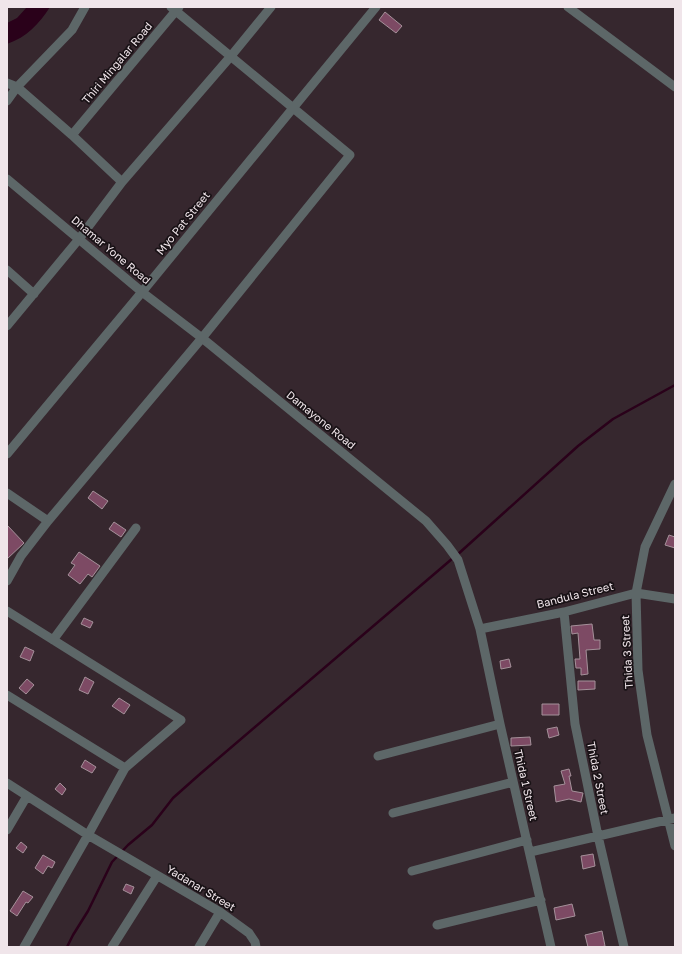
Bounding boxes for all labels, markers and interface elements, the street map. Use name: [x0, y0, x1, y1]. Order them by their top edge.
street label: Thiri Mingalar Road: [79, 19, 155, 106]
street label: Myo Pat Street: [153, 188, 212, 257]
street label: Dhamar Yone Road: [69, 213, 154, 287]
street label: Damayone Road: [284, 388, 358, 451]
street label: Bandula Street: [535, 579, 615, 610]
street label: Thida 3 Street: [618, 615, 635, 689]
street label: Thida 2 Street: [585, 740, 612, 815]
street label: Thida 1 Street: [512, 748, 541, 822]
street label: Yadanar Street: [165, 862, 238, 913]

